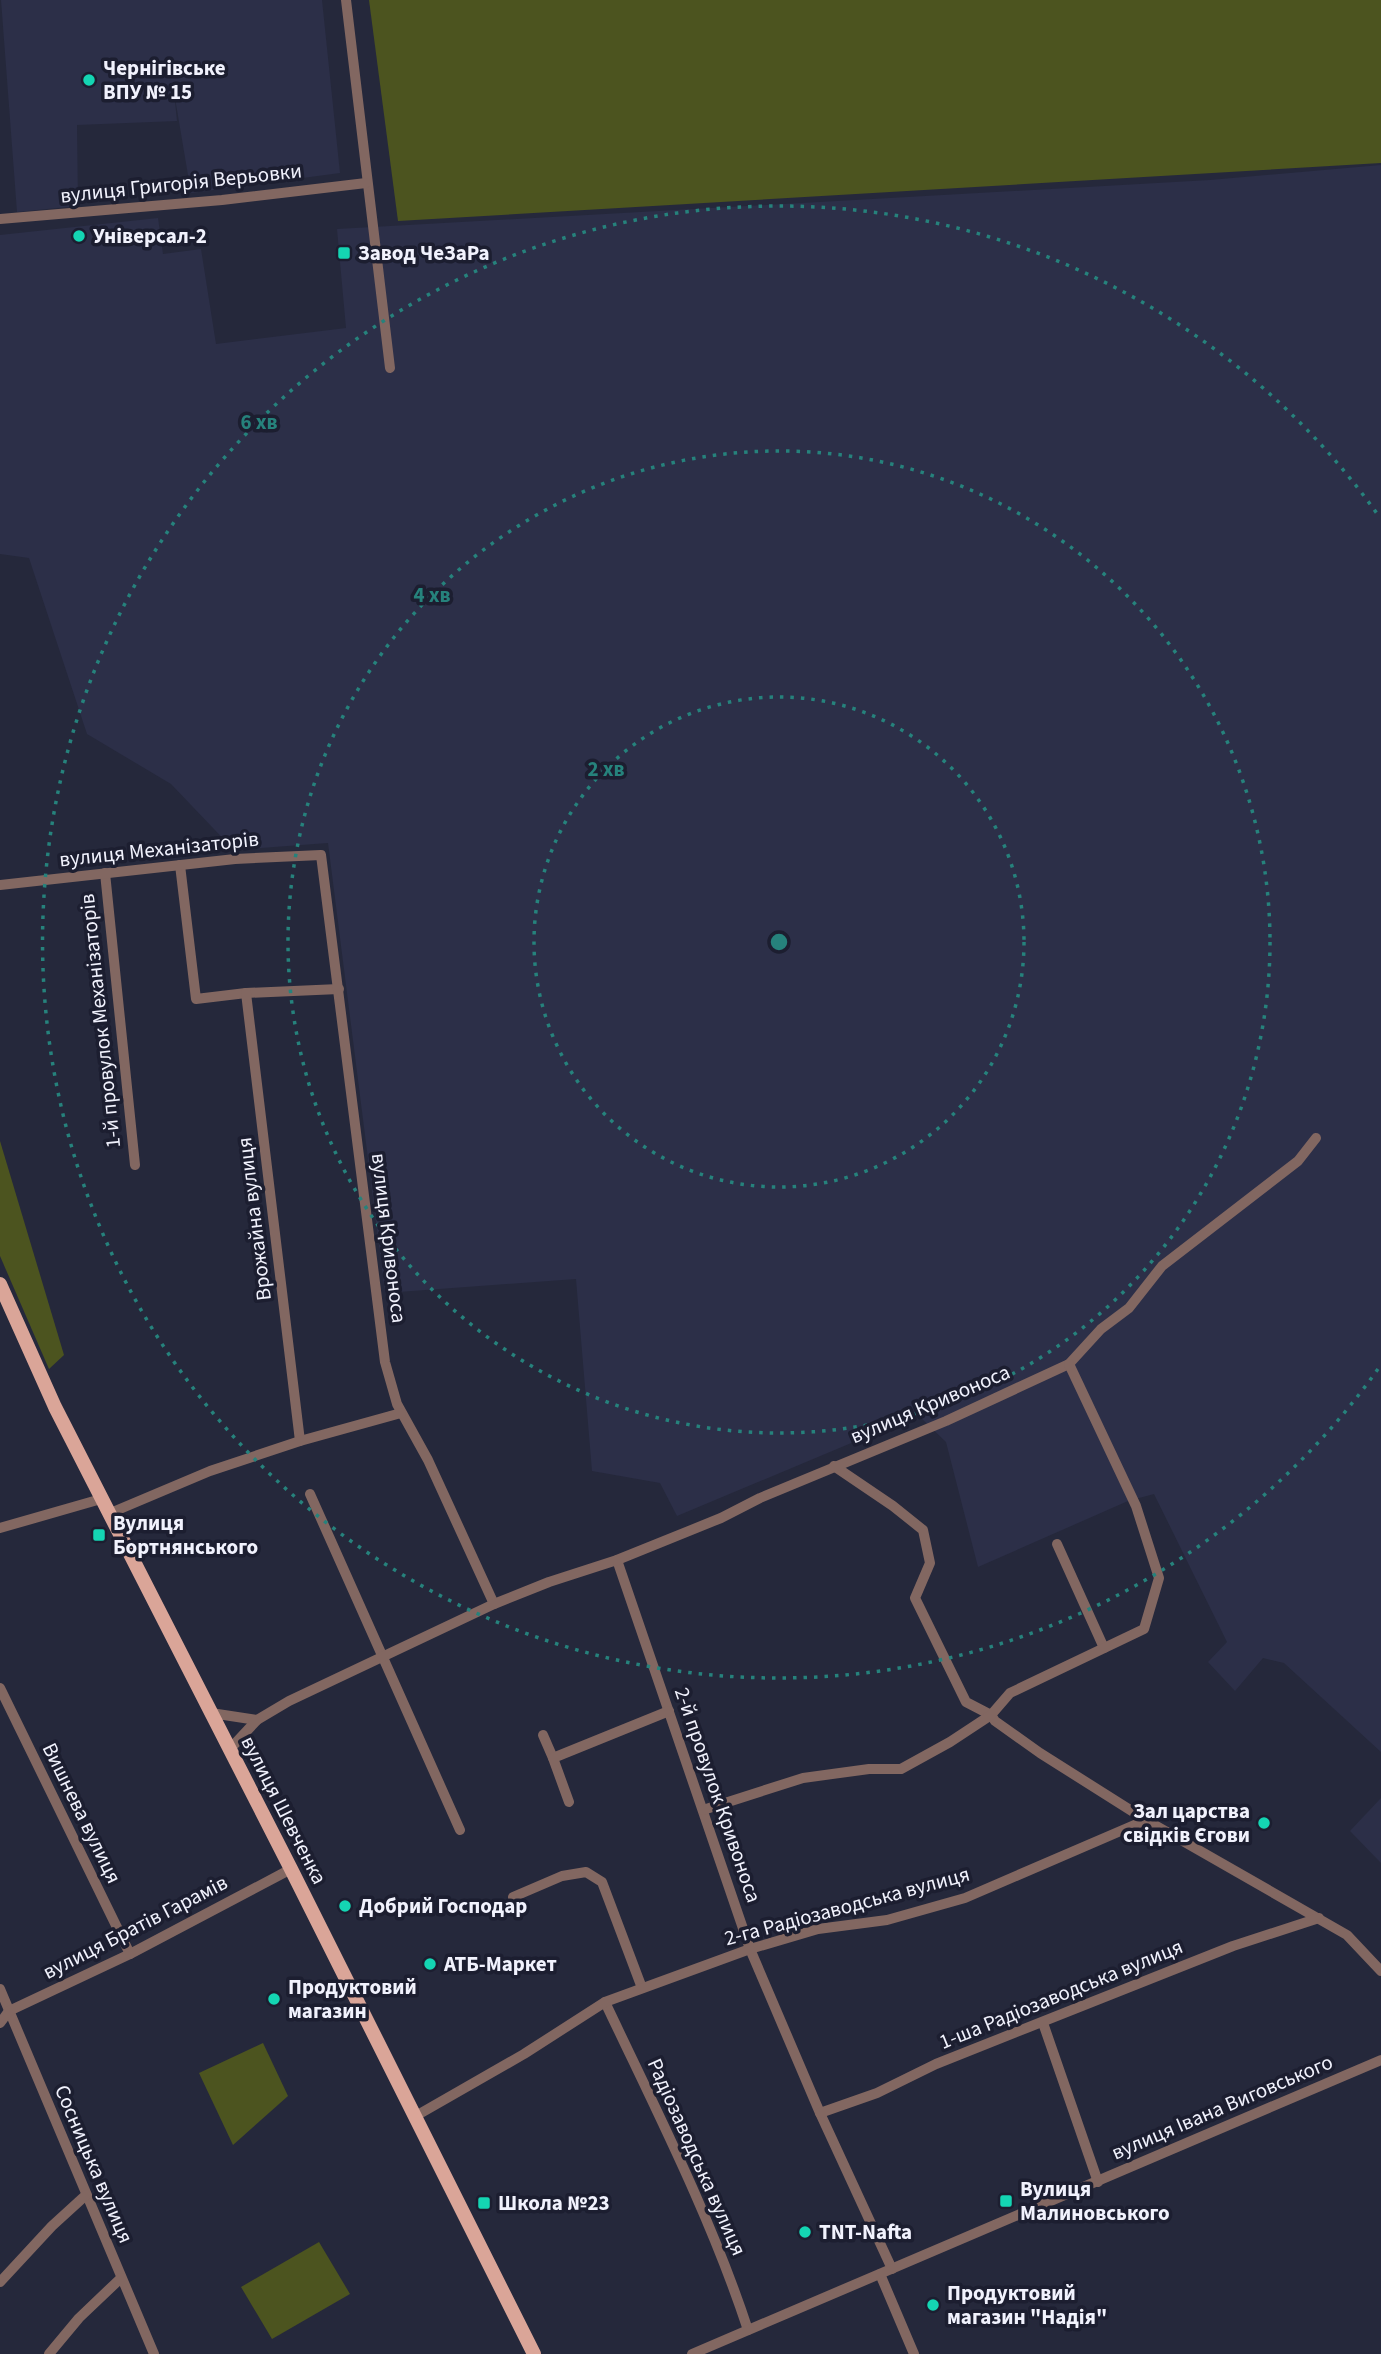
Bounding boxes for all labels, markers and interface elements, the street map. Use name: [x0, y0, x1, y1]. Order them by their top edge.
place label: Чернігівське ВПУ № 15: [103, 53, 226, 107]
marker: Чернігівське ВПУ № 15: [81, 72, 97, 88]
street label: вулиця Григорія Верьовки: [59, 155, 303, 211]
place label: Універсал-2: [93, 221, 207, 251]
marker: Універсал-2: [71, 228, 87, 244]
place label: Завод ЧеЗаРа: [358, 238, 490, 268]
marker: Завод ЧеЗаРа: [336, 245, 352, 261]
text: 6 хв: [240, 407, 278, 437]
text: 4 хв: [413, 580, 451, 610]
text: 2 хв: [587, 754, 625, 784]
street label: вулиця Механізаторів: [58, 824, 260, 874]
street label: 1-й провулок Механізаторів: [72, 892, 128, 1150]
centre of rings: [767, 930, 791, 954]
street label: Врожайна вулиця: [229, 1136, 279, 1302]
street label: вулиця Кривоноса: [364, 1151, 414, 1325]
street label: вулиця Кривоноса: [846, 1357, 1014, 1451]
place label: Вулиця Бортнянського: [113, 1508, 258, 1562]
marker: Вулиця Бортнянського: [91, 1527, 107, 1543]
street label: 2-й провулок Кривоноса: [667, 1683, 769, 1907]
street label: вулиця Шевченка: [234, 1731, 334, 1889]
street label: Вишнева вулиця: [35, 1737, 129, 1889]
place label: Зал царства свідків Єгови: [1123, 1796, 1250, 1850]
marker: Зал царства свідків Єгови: [1256, 1815, 1272, 1831]
street label: 2-га Радіозаводська вулиця: [721, 1859, 973, 1953]
street label: вулиця Братів Гарамів: [37, 1867, 233, 1987]
place label: Добрий Господар: [359, 1891, 527, 1921]
marker: Добрий Господар: [337, 1898, 353, 1914]
street label: 1-ша Радіозаводська вулиця: [935, 1931, 1187, 2057]
place label: АТБ-Маркет: [443, 1949, 557, 1979]
marker: АТБ-Маркет: [422, 1956, 438, 1972]
place label: Продуктовий магазин: [288, 1972, 417, 2026]
marker: Продуктовий магазин: [266, 1991, 282, 2007]
street label: вулиця Івана Виговського: [1107, 2047, 1337, 2167]
street label: Радіозаводська вулиця: [640, 2054, 754, 2260]
street label: Сосницька вулиця: [47, 2080, 141, 2248]
place label: Вулиця Малиновського: [1020, 2174, 1170, 2228]
place label: Школа №23: [498, 2188, 610, 2218]
marker: Вулиця Малиновського: [998, 2193, 1014, 2209]
marker: Школа №23: [476, 2195, 492, 2211]
place label: TNT-Nafta: [819, 2217, 912, 2247]
marker: TNT-Nafta: [797, 2224, 813, 2240]
place label: Продуктовий магазин "Надія": [947, 2278, 1107, 2332]
marker: Продуктовий магазин "Надія": [925, 2297, 941, 2313]

